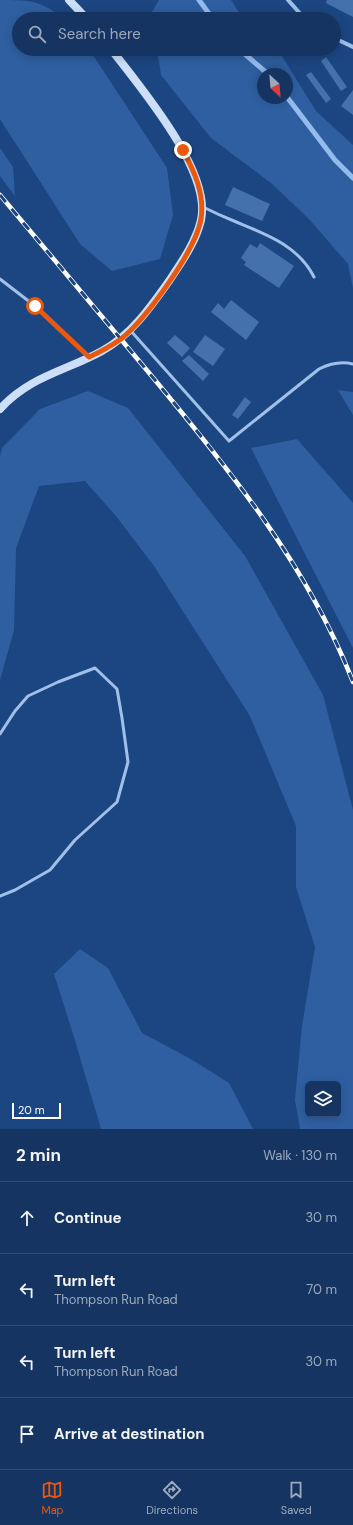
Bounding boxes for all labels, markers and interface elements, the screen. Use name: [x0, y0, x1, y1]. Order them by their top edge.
search box: [12, 12, 341, 56]
icon: search: [26, 23, 48, 45]
text: Search here: [58, 24, 141, 44]
north arrow: [257, 68, 293, 104]
route end: [174, 141, 192, 159]
route start: [26, 297, 44, 315]
map controls: [305, 1081, 341, 1117]
button: layers: [305, 1081, 341, 1117]
scale bar: [12, 1101, 61, 1120]
text: 20 m: [18, 1103, 44, 1117]
text: 2 min: [16, 1144, 61, 1166]
text: Walk · 130 m: [263, 1147, 337, 1164]
icon: ahead: [16, 1207, 38, 1229]
text: Continue: [54, 1208, 122, 1228]
text: 30 m: [305, 1209, 337, 1226]
text: Turn left: [54, 1271, 115, 1291]
icon: left: [16, 1279, 38, 1301]
text: 70 m: [306, 1281, 337, 1298]
text: Thompson Run Road: [54, 1291, 178, 1308]
text: Turn left: [54, 1343, 115, 1363]
icon: left: [16, 1351, 38, 1373]
text: 30 m: [305, 1353, 337, 1370]
text: Thompson Run Road: [54, 1363, 178, 1380]
icon: arrive: [16, 1423, 38, 1445]
text: Arrive at destination: [54, 1424, 205, 1444]
tab: Map: [41, 1479, 64, 1517]
tab: Directions: [146, 1479, 198, 1517]
tab: Saved: [281, 1479, 312, 1517]

